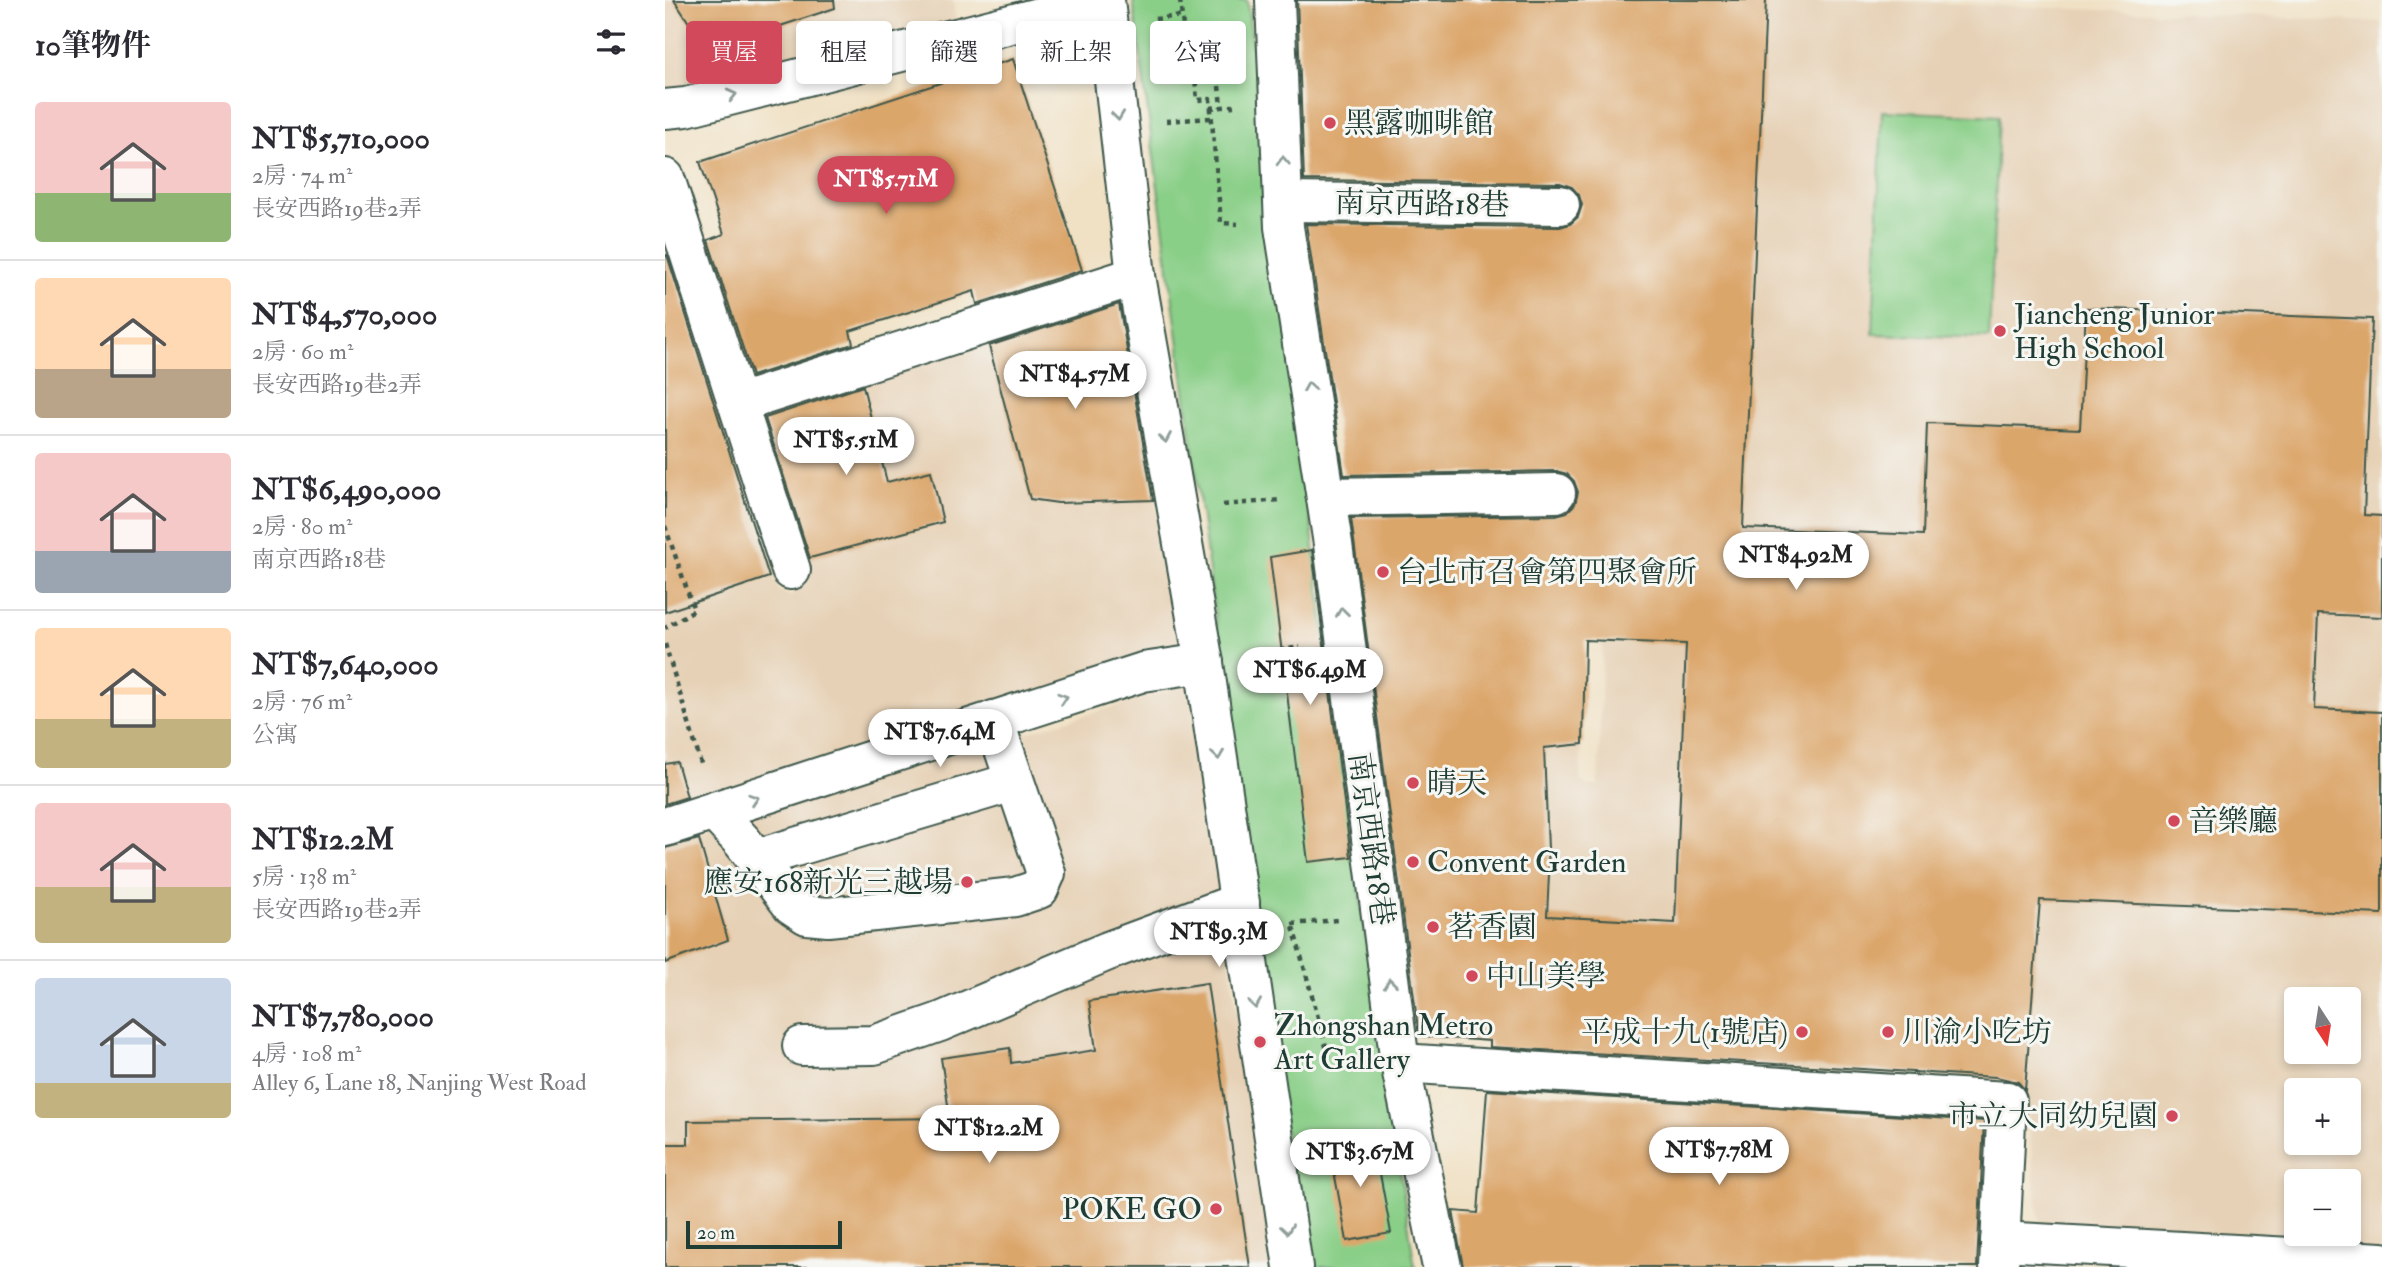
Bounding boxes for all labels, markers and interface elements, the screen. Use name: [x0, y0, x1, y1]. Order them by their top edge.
chip: 買屋: [686, 21, 782, 84]
chip: 租屋: [796, 21, 892, 84]
chip: 篩選: [906, 21, 1002, 84]
chip: 新上架: [1016, 21, 1136, 84]
chip: 公寓: [1150, 21, 1246, 84]
icon: filters: [592, 23, 630, 61]
text: 10筆物件: [35, 27, 151, 64]
one-way arrow: [725, 89, 737, 103]
place label: 黑露咖啡館: [1344, 105, 1494, 142]
one-way arrow: [1110, 111, 1125, 122]
marker: 黑露咖啡館: [1322, 115, 1338, 131]
text: NT$5,710,000: [252, 120, 430, 157]
icon: home: [91, 130, 175, 214]
one-way arrow: [1275, 155, 1290, 166]
pin: NT$5.71M: [814, 156, 958, 216]
text: 2房 · 74 m²: [252, 161, 352, 190]
text: NT$5.71M: [833, 164, 939, 193]
street label: 南京西路18巷: [1334, 184, 1510, 224]
text: 長安西路19巷2弄: [252, 194, 422, 223]
text: NT$4,570,000: [252, 296, 437, 333]
place label: Jiancheng Junior High School: [2013, 296, 2215, 367]
icon: home: [91, 306, 175, 390]
marker: Jiancheng Junior High School: [1992, 323, 2008, 339]
text: 2房 · 60 m²: [252, 337, 353, 366]
pin: NT$4.57M: [1003, 352, 1147, 411]
text: NT$4.57M: [1020, 359, 1130, 388]
text: 長安西路19巷2弄: [252, 370, 422, 399]
one-way arrow: [1302, 381, 1317, 392]
pin: NT$5.51M: [774, 418, 918, 477]
text: NT$5.51M: [793, 425, 899, 454]
one-way arrow: [1157, 433, 1172, 444]
text: NT$6,490,000: [252, 471, 441, 508]
icon: home: [91, 481, 175, 565]
text: 2房 · 80 m²: [252, 512, 353, 541]
pin: NT$4.92M: [1724, 532, 1868, 592]
text: NT$4.92M: [1739, 540, 1853, 569]
text: 南京西路18巷: [252, 545, 386, 574]
place label: 台北市召會第四聚會所: [1397, 554, 1697, 591]
marker: 台北市召會第四聚會所: [1375, 564, 1391, 580]
one-way arrow: [1334, 606, 1349, 618]
text: NT$7,640,000: [252, 646, 439, 683]
pin: NT$6.49M: [1238, 648, 1382, 707]
text: NT$6.49M: [1253, 655, 1367, 684]
icon: home: [91, 656, 175, 740]
text: 2房 · 76 m²: [252, 687, 352, 716]
one-way arrow: [1056, 692, 1069, 706]
pin: NT$7.64M: [868, 710, 1012, 769]
text: NT$7.64M: [884, 717, 996, 746]
text: 公寓: [252, 720, 298, 749]
one-way arrow: [1210, 749, 1225, 761]
street label: 南京西路18巷: [1341, 750, 1401, 928]
place label: 晴天: [1427, 765, 1487, 802]
marker: 晴天: [1405, 775, 1421, 791]
one-way arrow: [747, 793, 759, 807]
place label: 音樂廳: [2188, 803, 2278, 840]
marker: 音樂廳: [2166, 813, 2182, 829]
text: NT$12.2M: [252, 821, 394, 858]
icon: home: [91, 831, 175, 915]
place label: Convent Garden: [1427, 844, 1626, 881]
marker: Convent Garden: [1405, 854, 1421, 870]
text: 5房 · 138 m²: [252, 862, 356, 891]
place label: 應安168新光三越場: [703, 864, 953, 901]
marker: 應安168新光三越場: [959, 874, 975, 890]
text: 長安西路19巷2弄: [252, 895, 422, 924]
pin: NT$9.3M: [1154, 909, 1284, 969]
place label: 茗香園: [1447, 909, 1537, 946]
text: NT$9.3M: [1170, 917, 1268, 946]
marker: 茗香園: [1425, 919, 1441, 935]
place label: 中山美學: [1486, 958, 1606, 995]
marker: 中山美學: [1464, 968, 1480, 984]
one-way arrow: [1383, 977, 1398, 989]
north arrow: [2284, 987, 2361, 1064]
map controls: [2284, 987, 2361, 1246]
text: NT$7,780,000: [252, 998, 434, 1035]
one-way arrow: [1247, 998, 1262, 1010]
icon: home: [91, 1006, 175, 1090]
place label: Zhongshan Metro Art Gallery: [1273, 1007, 1493, 1078]
place label: 平成十九(1號店): [1581, 1014, 1788, 1051]
place label: 川渝小吃坊: [1902, 1014, 2052, 1051]
marker: 平成十九(1號店): [1794, 1024, 1810, 1040]
marker: 川渝小吃坊: [1880, 1024, 1896, 1040]
marker: Zhongshan Metro Art Gallery: [1252, 1034, 1268, 1050]
text: 4房 · 108 m²: [252, 1039, 361, 1068]
text: Alley 6, Lane 18, Nanjing West Road: [252, 1068, 586, 1097]
button: +: [2284, 1078, 2361, 1155]
place label: 市立大同幼兒園: [1948, 1098, 2158, 1135]
pin: NT$12.2M: [917, 1106, 1061, 1165]
marker: 市立大同幼兒園: [2164, 1108, 2180, 1124]
text: NT$12.2M: [934, 1113, 1044, 1142]
pin: NT$7.78M: [1647, 1128, 1791, 1187]
pin: NT$3.67M: [1288, 1130, 1432, 1189]
text: NT$7.78M: [1665, 1135, 1773, 1164]
text: NT$3.67M: [1306, 1137, 1414, 1166]
button: −: [2284, 1169, 2361, 1246]
place label: POKE GO: [1062, 1191, 1202, 1228]
marker: POKE GO: [1208, 1201, 1224, 1217]
scale bar: [686, 1218, 842, 1250]
text: 20 m: [697, 1221, 735, 1245]
one-way arrow: [1280, 1223, 1295, 1235]

